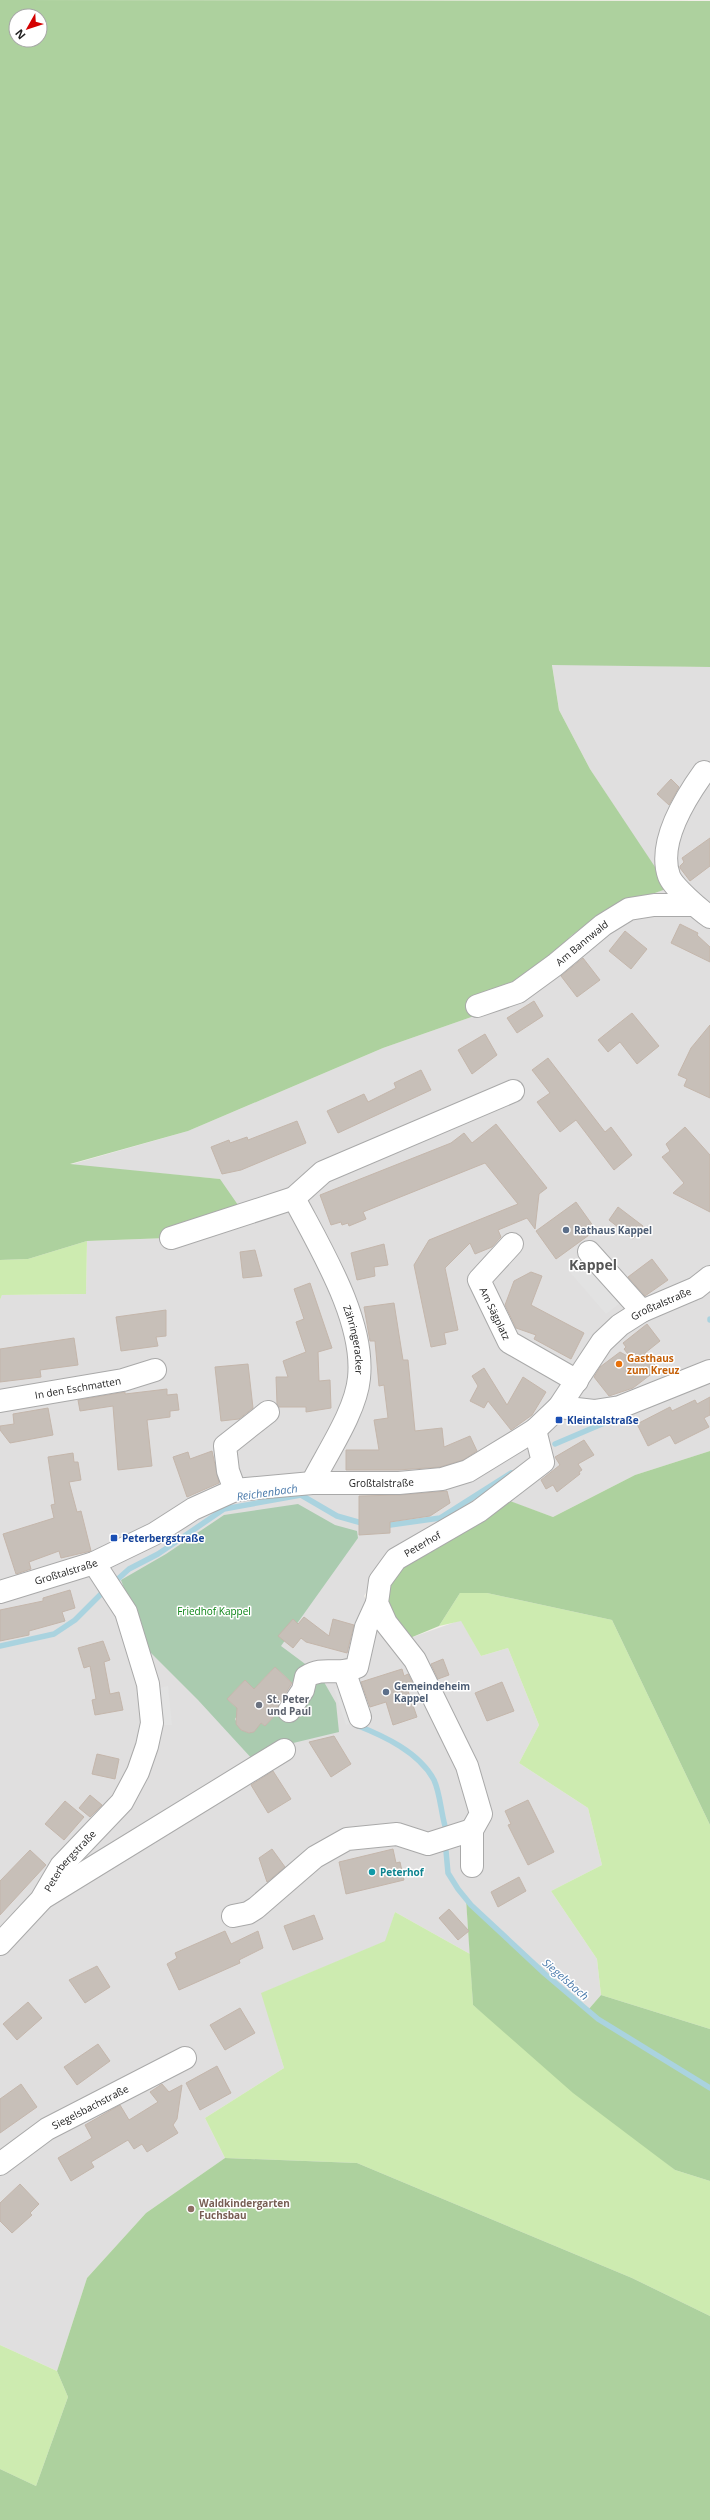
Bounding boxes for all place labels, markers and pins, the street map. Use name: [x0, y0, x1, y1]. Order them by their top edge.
place label: Rathaus Kappel: [574, 1223, 652, 1237]
marker: Rathaus Kappel: [561, 1225, 571, 1235]
place label: Gasthaus zum Kreuz: [627, 1351, 680, 1377]
marker: Gasthaus zum Kreuz: [614, 1359, 624, 1369]
place label: Kleintalstraße: [567, 1413, 639, 1427]
marker: Kleintalstraße: [554, 1415, 564, 1425]
place label: Peterbergstraße: [122, 1531, 204, 1545]
marker: Peterbergstraße: [109, 1533, 119, 1543]
place label: Gemeindeheim Kappel: [394, 1679, 470, 1705]
marker: Gemeindeheim Kappel: [381, 1687, 391, 1697]
place label: St. Peter und Paul: [267, 1692, 311, 1718]
marker: St. Peter und Paul: [254, 1700, 264, 1710]
place label: Peterhof: [380, 1865, 425, 1879]
marker: Peterhof: [367, 1867, 377, 1877]
place label: Waldkindergarten Fuchsbau: [199, 2196, 290, 2222]
marker: Waldkindergarten Fuchsbau: [186, 2204, 196, 2214]

